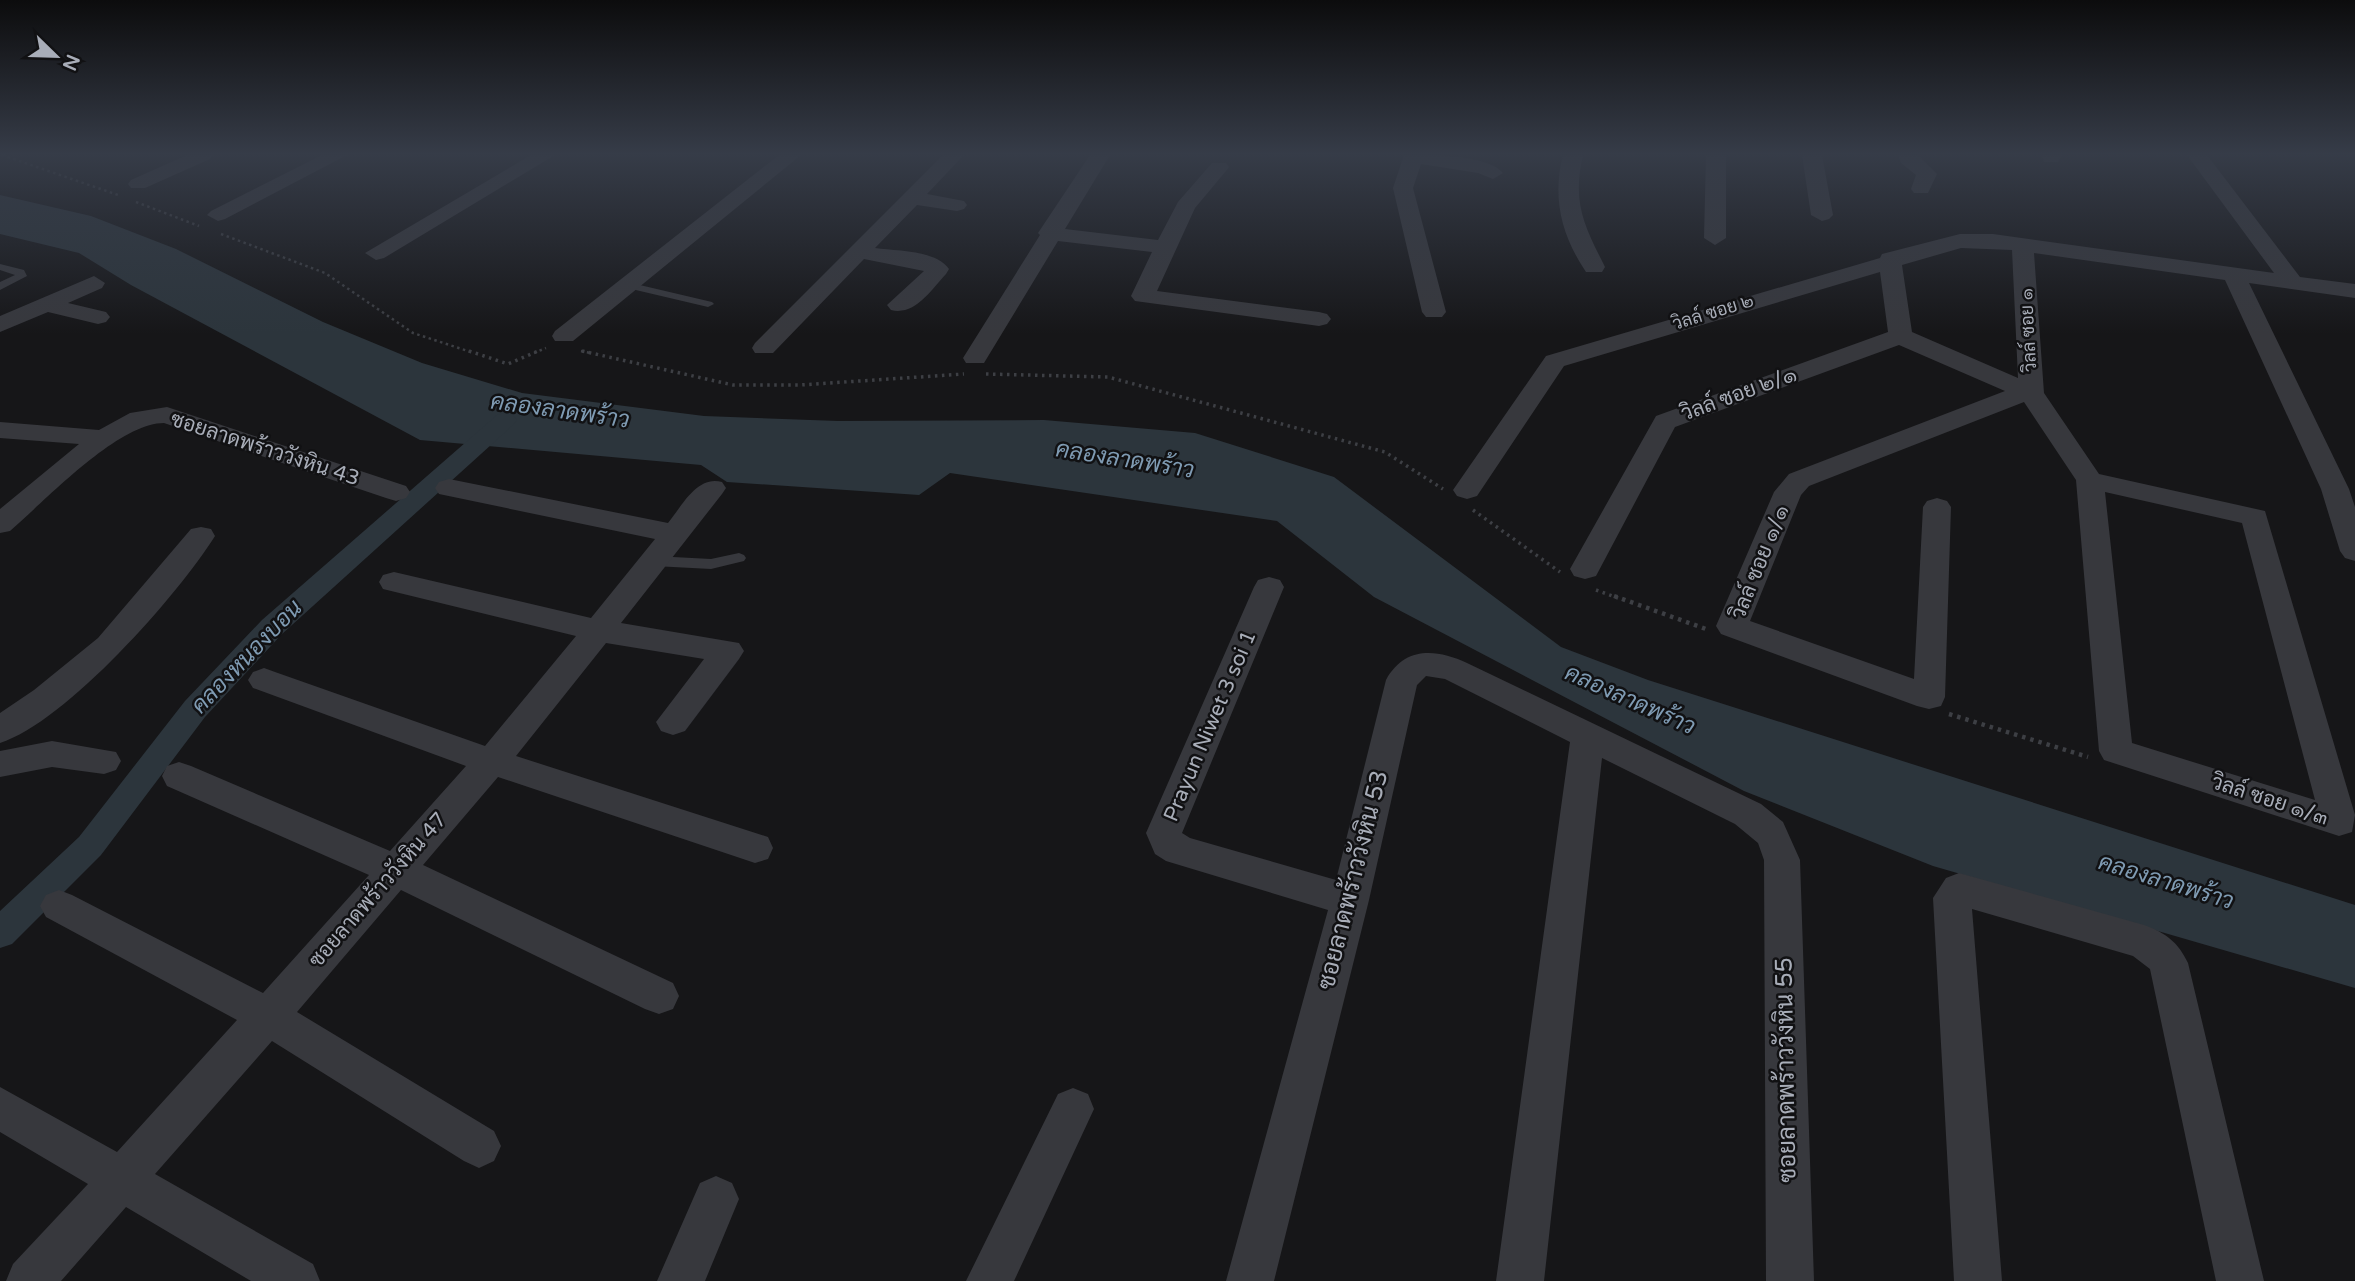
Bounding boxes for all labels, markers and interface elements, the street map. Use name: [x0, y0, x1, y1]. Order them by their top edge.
north arrow: [21, 21, 91, 91]
text: N: [58, 51, 84, 74]
street label: วิลล์ ซอย ๒: [1668, 287, 1756, 335]
street label: วิลล์ ซอย ๑: [2013, 288, 2041, 373]
street label: วิลล์ ซอย ๒/๑: [1677, 360, 1800, 427]
water label: คลองลาดพร้าว: [489, 386, 631, 435]
street label: ซอยลาดพร้าววังหิน 43: [167, 407, 363, 491]
water label: คลองลาดพร้าว: [1054, 434, 1196, 485]
street label: วิลล์ ซอย ๑/๑: [1724, 500, 1794, 623]
water label: คลองหนองบอน: [186, 594, 308, 720]
street label: Prayun Niwet 3 soi 1: [1158, 627, 1262, 825]
water label: คลองลาดพร้าว: [1560, 658, 1700, 741]
street label: ซอยลาดพร้าววังหิน 53: [1311, 767, 1394, 993]
street label: วิลล์ ซอย ๑/๓: [2208, 767, 2332, 831]
street label: ซอยลาดพร้าววังหิน 47: [304, 807, 452, 973]
water label: คลองลาดพร้าว: [2095, 847, 2237, 916]
street label: ซอยลาดพร้าววังหิน 55: [1769, 957, 1802, 1183]

